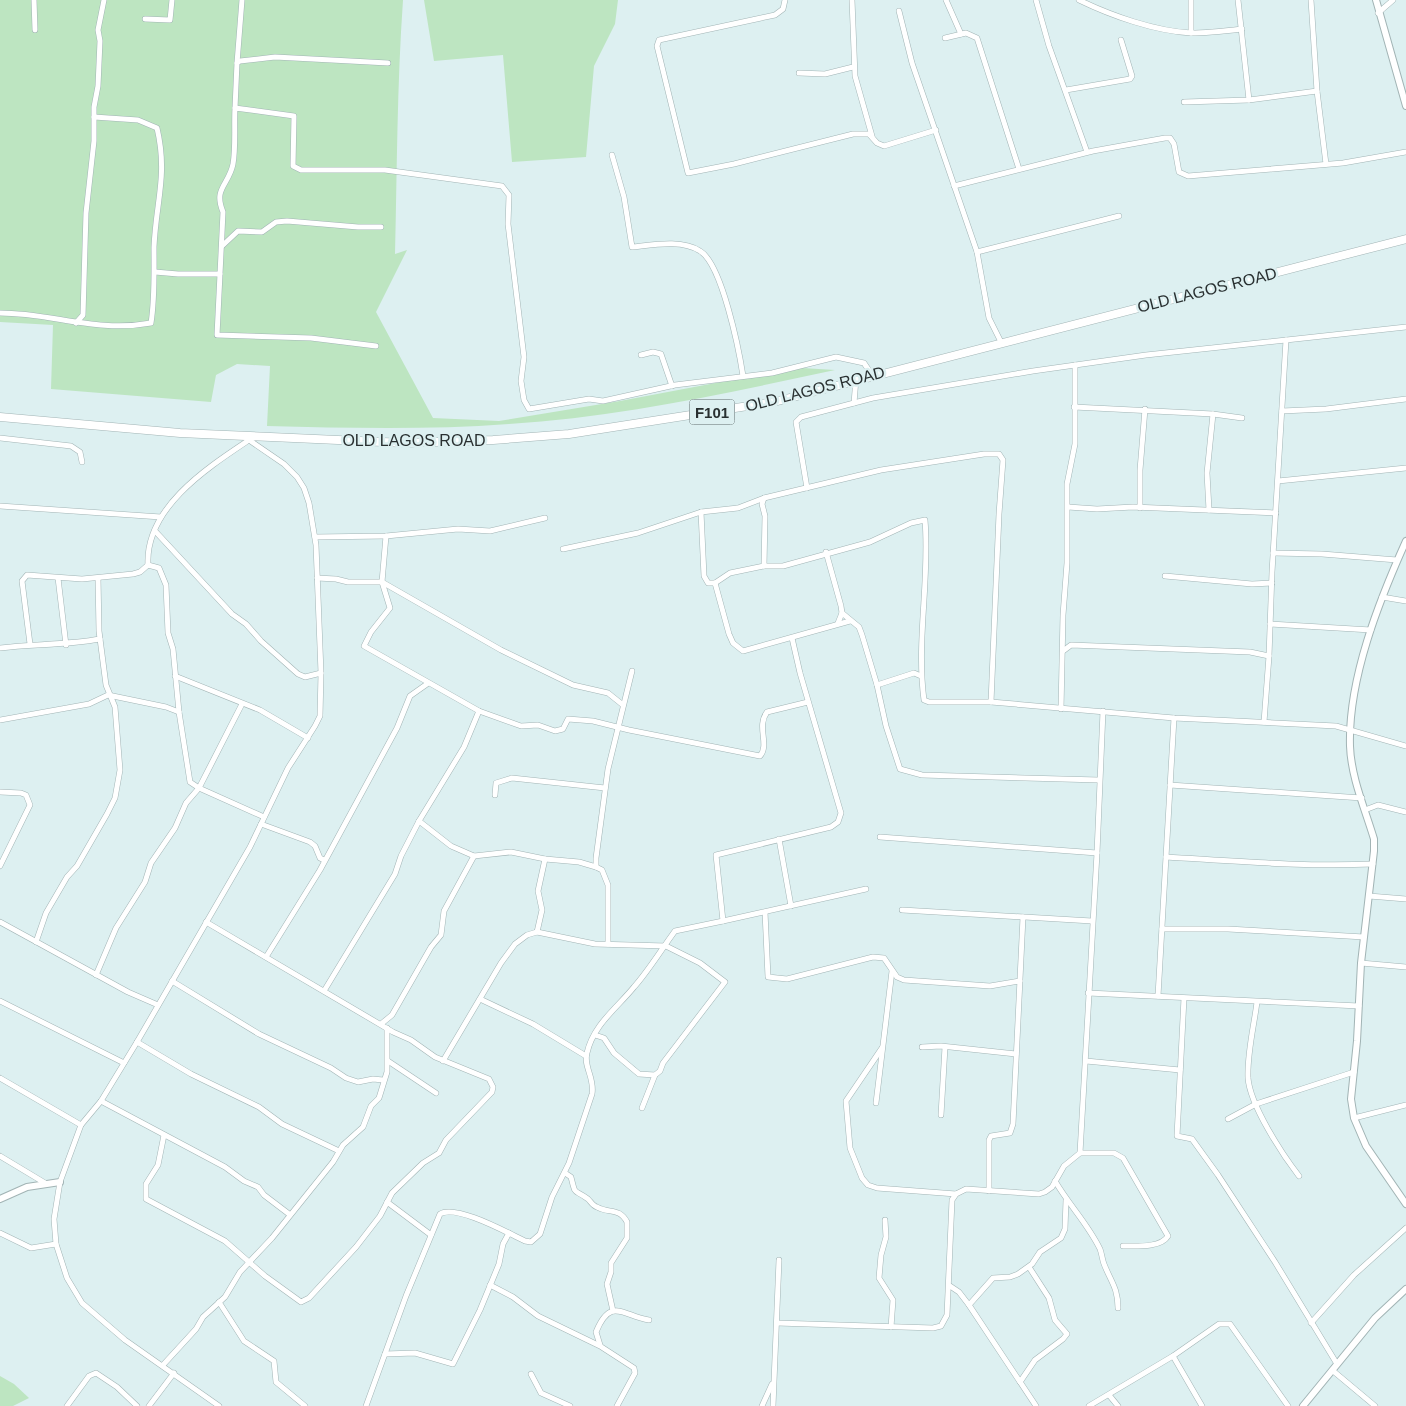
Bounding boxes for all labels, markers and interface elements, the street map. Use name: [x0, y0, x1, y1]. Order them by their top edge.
street label: OLD LAGOS ROAD: [1135, 264, 1279, 316]
street label: OLD LAGOS ROAD: [743, 363, 887, 415]
road number: F101: [690, 400, 734, 424]
street label: OLD LAGOS ROAD: [342, 432, 486, 449]

